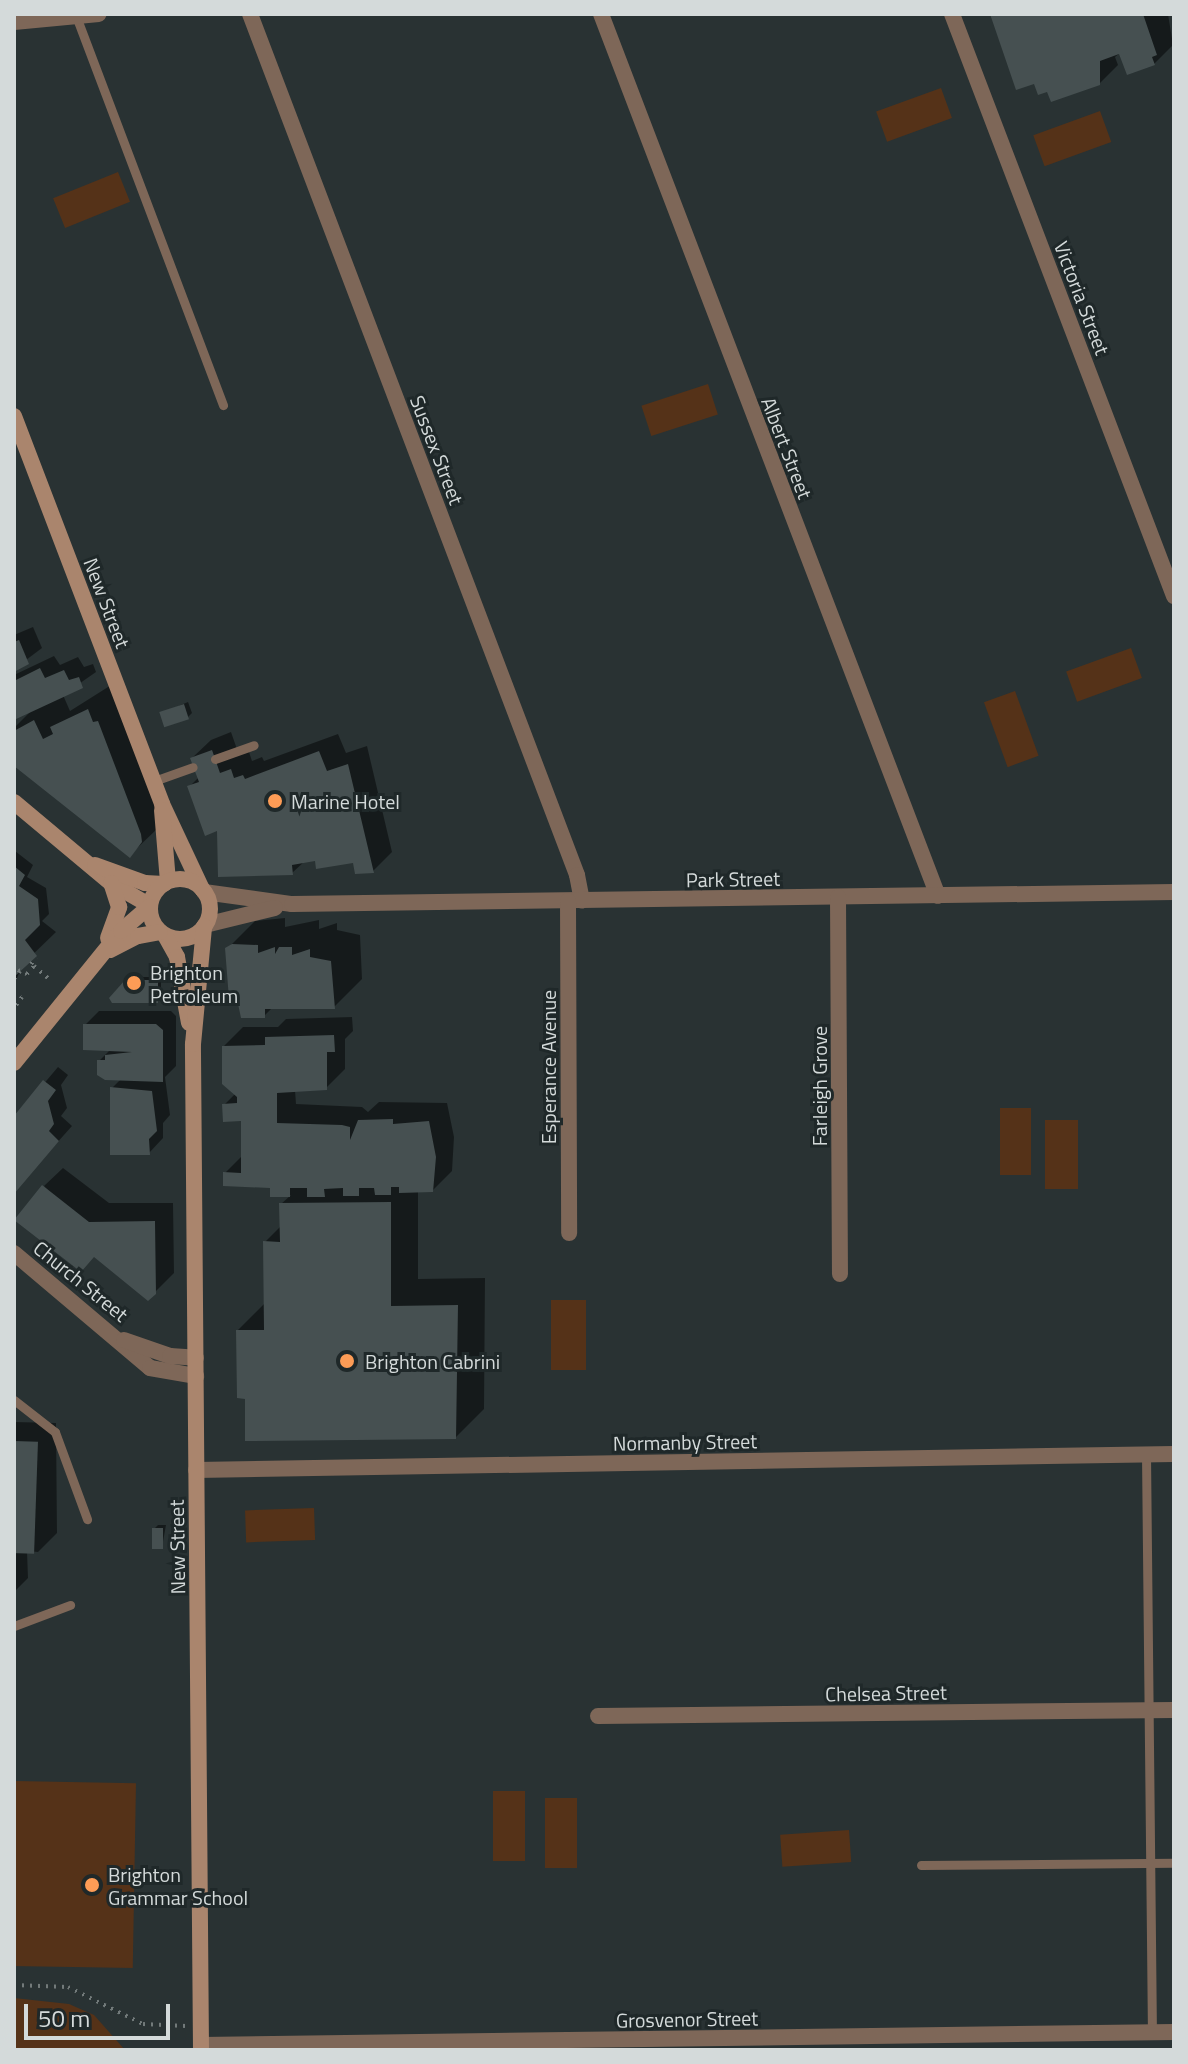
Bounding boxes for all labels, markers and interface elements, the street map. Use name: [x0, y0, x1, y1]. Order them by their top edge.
street label: Victoria Street: [1049, 238, 1115, 358]
street label: Sussex Street: [405, 392, 469, 508]
street label: Albert Street: [757, 394, 817, 502]
street label: New Street: [79, 555, 135, 651]
place label: Marine Hotel: [291, 789, 400, 813]
marker: Marine Hotel: [266, 792, 284, 810]
street label: Park Street: [686, 866, 780, 892]
place label: Brighton Petroleum: [150, 960, 238, 1007]
marker: Brighton Petroleum: [125, 974, 143, 992]
street label: Esperance Avenue: [536, 990, 560, 1144]
street label: Farleigh Grove: [807, 1026, 831, 1146]
street label: Church Street: [29, 1236, 133, 1326]
place label: Brighton Cabrini: [365, 1349, 500, 1373]
marker: Brighton Cabrini: [336, 1350, 358, 1372]
street label: Normanby Street: [613, 1429, 757, 1455]
street label: New Street: [164, 1499, 190, 1595]
street label: Chelsea Street: [825, 1680, 947, 1706]
place label: Brighton Grammar School: [108, 1862, 248, 1909]
marker: Brighton Grammar School: [83, 1876, 101, 1894]
scale bar: [28, 1988, 174, 2038]
text: 50 m: [38, 2000, 90, 2036]
street label: Grosvenor Street: [616, 2006, 758, 2032]

